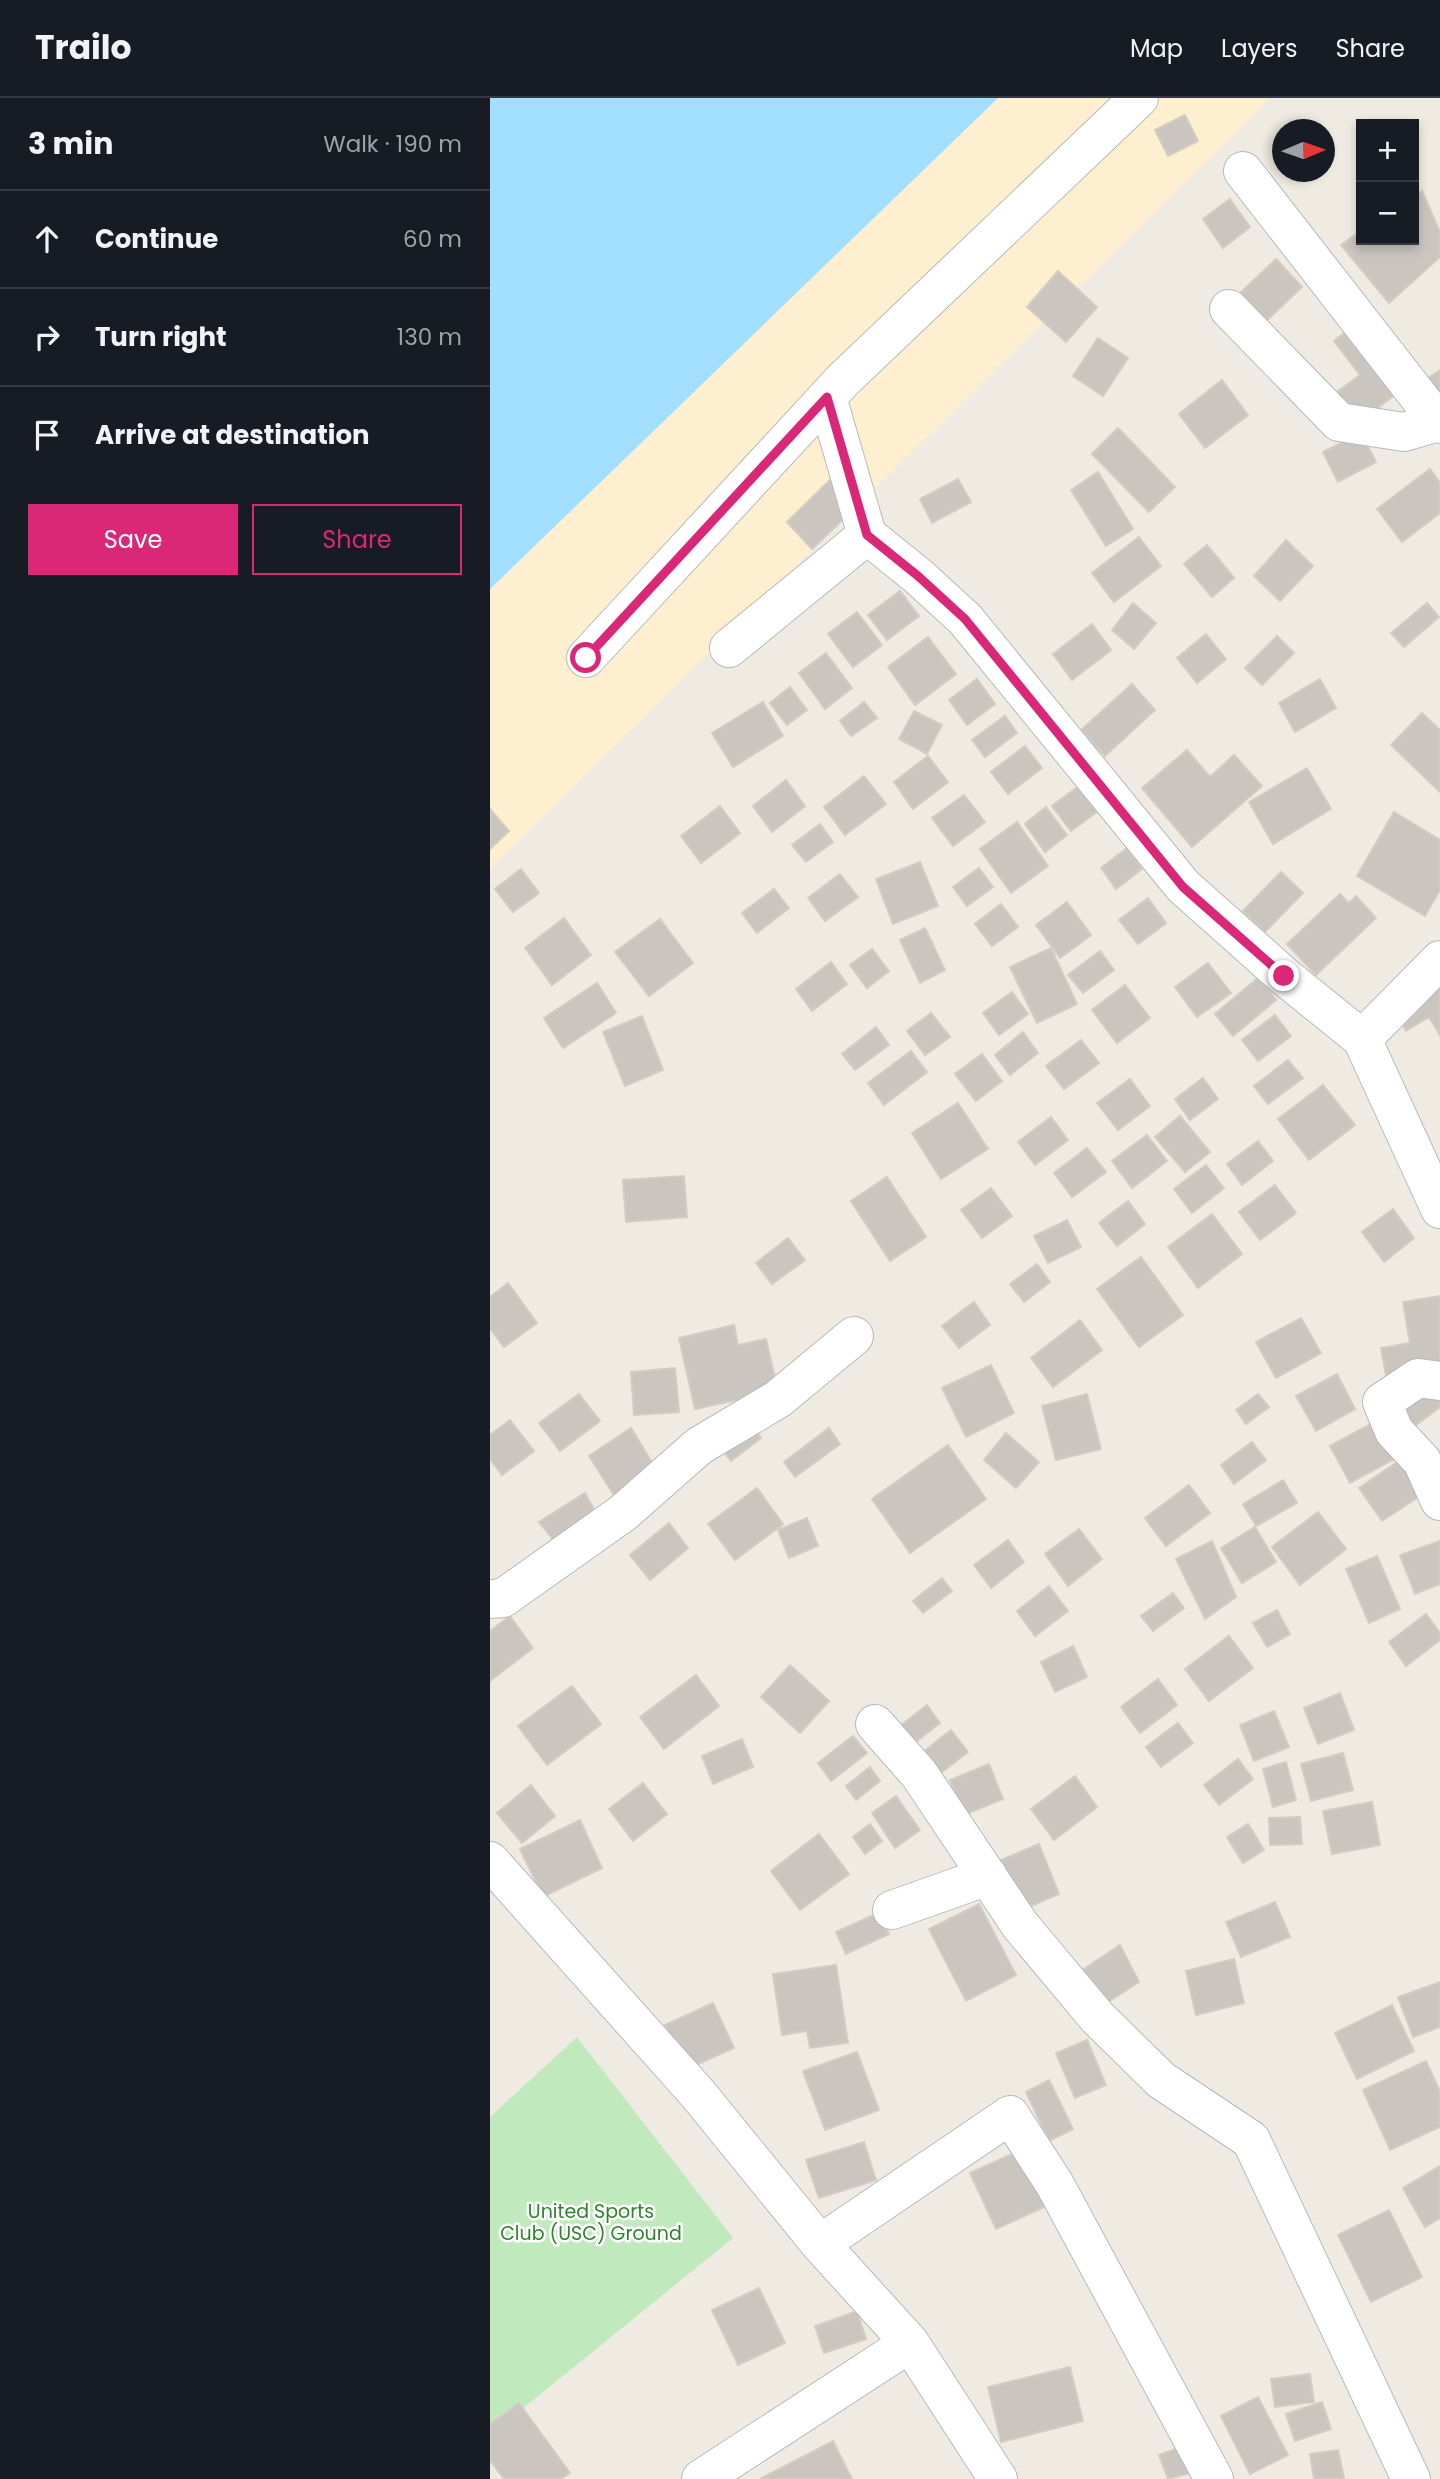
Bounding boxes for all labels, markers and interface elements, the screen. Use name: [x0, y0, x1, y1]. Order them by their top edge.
text: Trailo: [35, 24, 132, 71]
text: Map: [1130, 32, 1183, 65]
text: Layers: [1221, 32, 1297, 65]
text: Share: [1335, 32, 1405, 65]
north arrow: [1272, 119, 1335, 182]
map controls: [1356, 119, 1419, 245]
button: +: [1356, 119, 1419, 182]
text: 3 min: [28, 122, 113, 165]
text: Walk · 190 m: [323, 128, 462, 160]
button: −: [1356, 182, 1419, 245]
icon: ahead: [28, 220, 66, 258]
text: Continue: [95, 221, 218, 257]
text: 60 m: [403, 223, 462, 255]
icon: right: [28, 318, 66, 356]
text: Turn right: [95, 319, 227, 355]
text: 130 m: [397, 321, 462, 353]
icon: arrive: [28, 416, 66, 454]
text: Arrive at destination: [95, 417, 370, 453]
button: Save: [28, 504, 238, 575]
button: Share: [252, 504, 462, 575]
route start: [570, 642, 601, 673]
route end: [1268, 960, 1299, 991]
park label: United Sports Club (USC) Ground: [500, 2198, 682, 2247]

